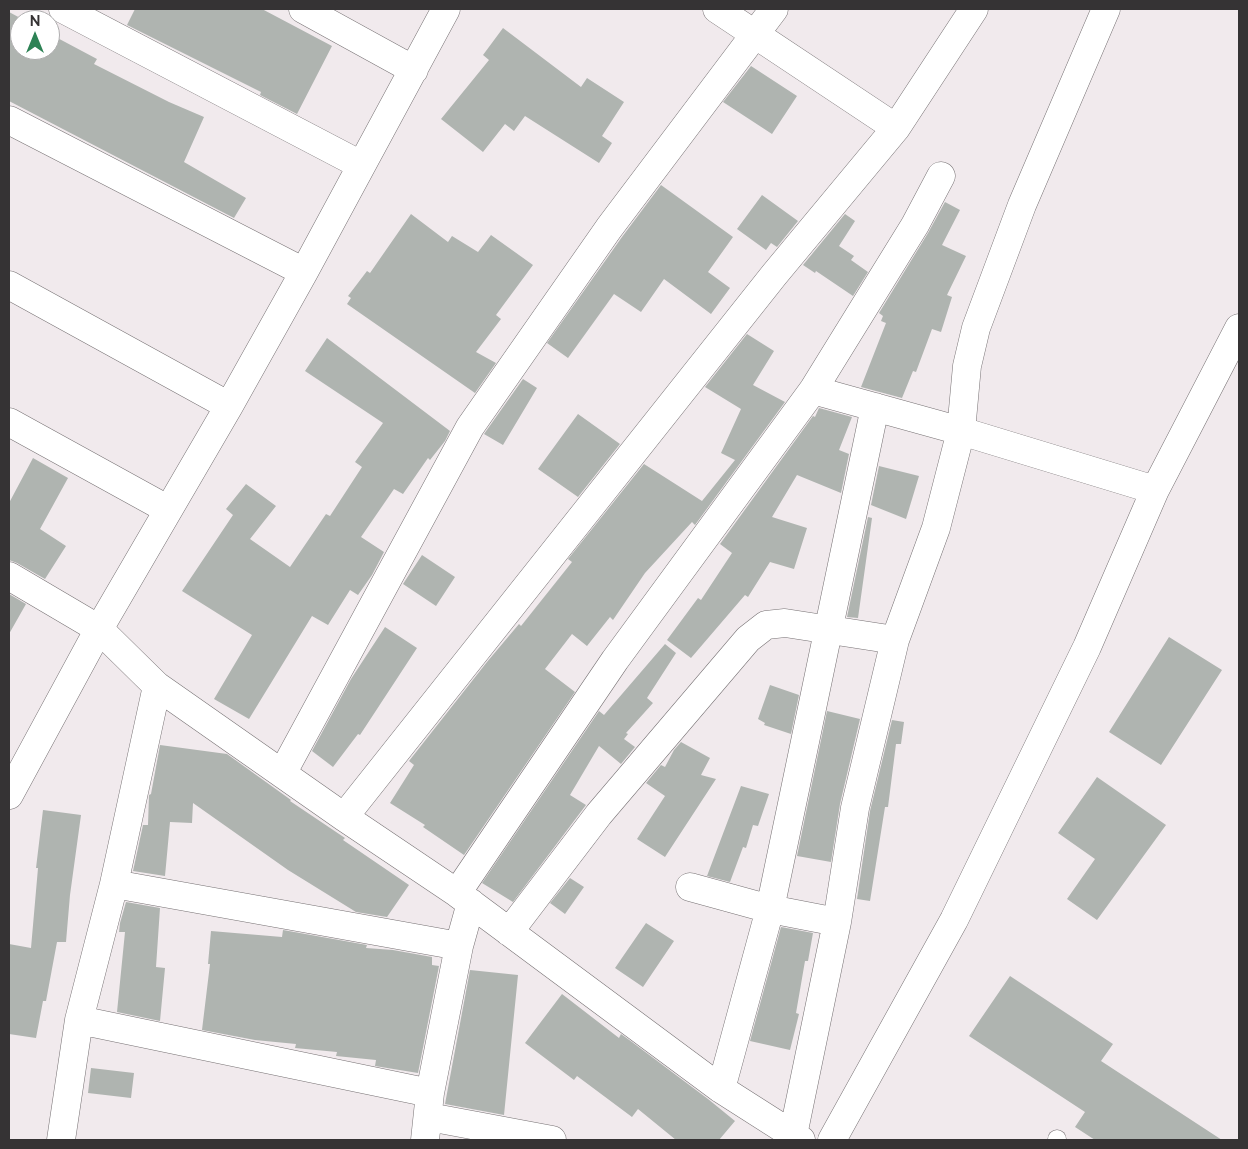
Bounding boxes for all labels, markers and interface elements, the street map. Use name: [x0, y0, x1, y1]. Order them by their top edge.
north arrow: [10, 10, 60, 60]
text: N: [30, 13, 40, 29]

